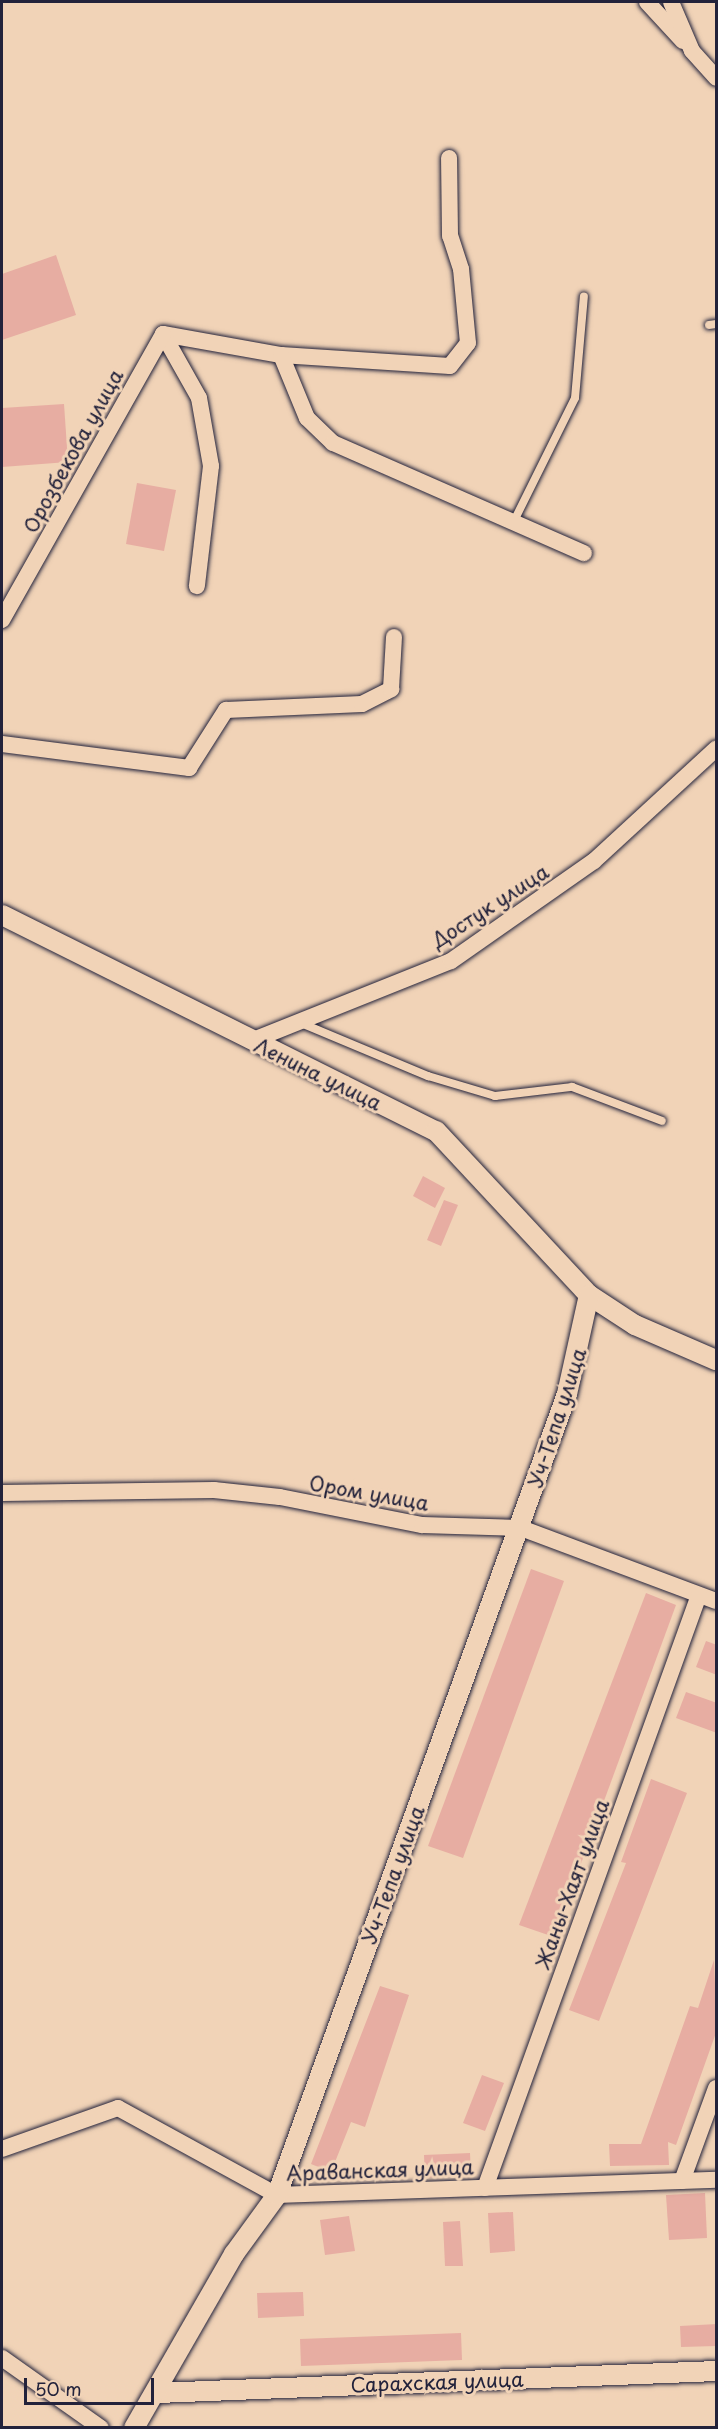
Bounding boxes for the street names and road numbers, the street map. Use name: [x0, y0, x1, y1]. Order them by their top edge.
street label: Орозбекова улица: [18, 365, 128, 537]
street label: Достук улица: [426, 859, 554, 953]
street label: Ленина улица: [250, 1033, 386, 1115]
street label: Уч-Тепа улица: [523, 1345, 591, 1491]
street label: Ором улица: [307, 1471, 431, 1515]
street label: Жаны-Хаят улица: [530, 1796, 614, 1972]
street label: Уч-Тепа улица: [357, 1802, 429, 1948]
street label: Араванская улица: [285, 2155, 475, 2185]
street label: Сарахская улица: [350, 2367, 524, 2397]

